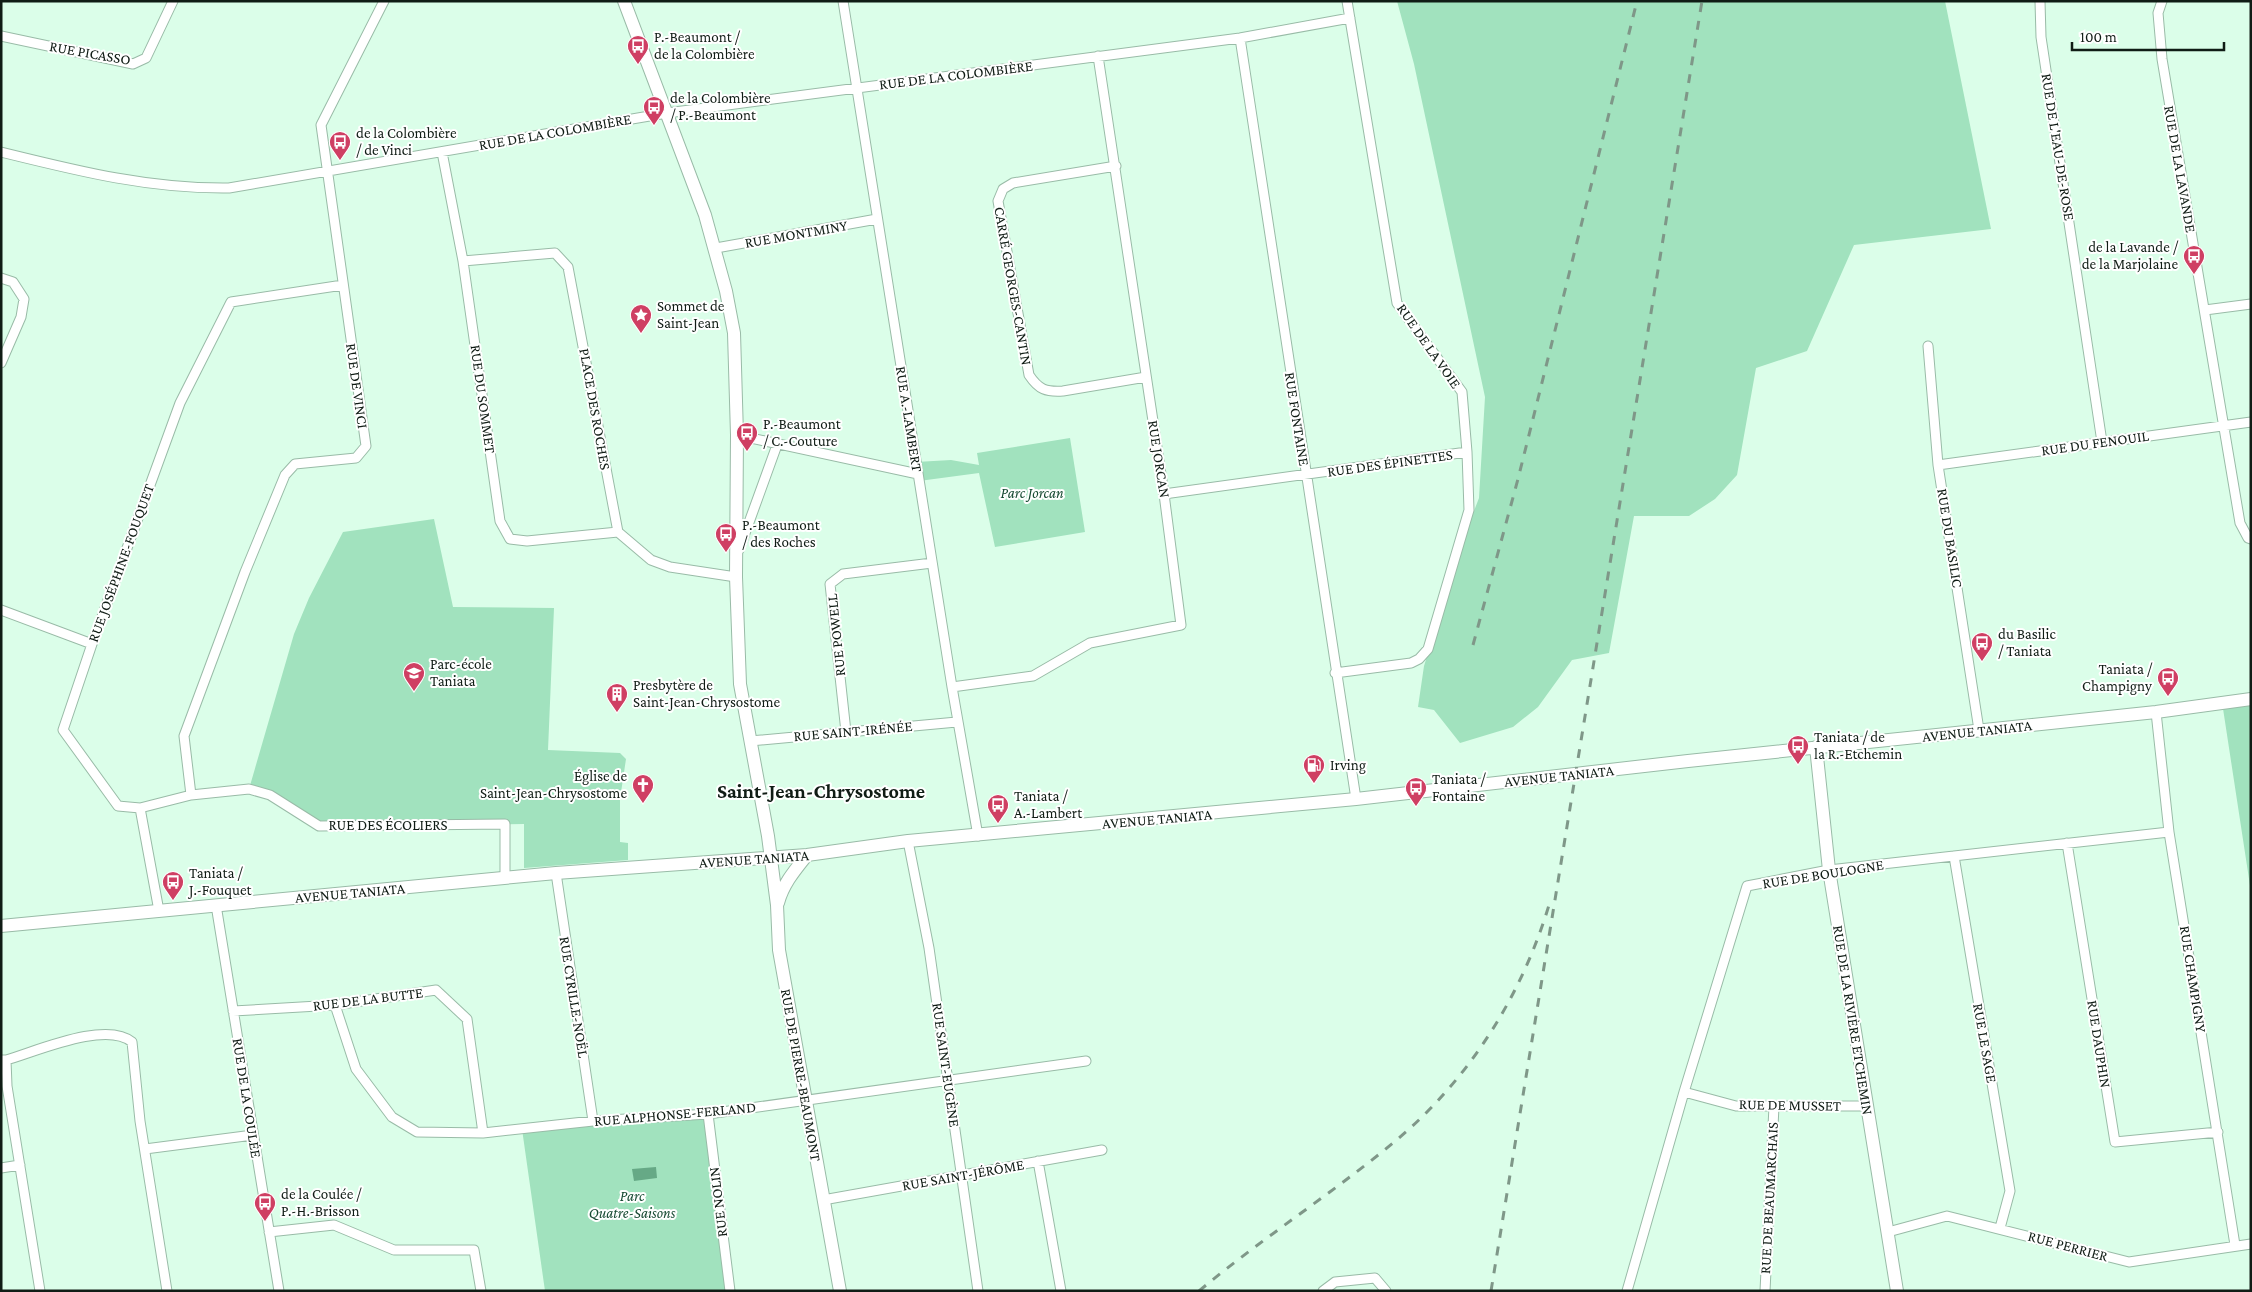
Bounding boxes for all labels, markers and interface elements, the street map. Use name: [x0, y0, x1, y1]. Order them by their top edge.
scale bar: [2072, 20, 2224, 52]
place label: P.-Beaumont / de la Colombière: [654, 29, 755, 62]
text: 100 m: [2080, 29, 2117, 45]
bus stop icon: P.-Beaumont / de la Colombière: [626, 34, 650, 65]
street label: RUE PICASSO: [48, 38, 132, 68]
street label: RUE DE LA COLOMBIÈRE: [878, 58, 1034, 92]
street label: RUE DE L'EAU-DE-ROSE: [2038, 72, 2078, 222]
place label: de la Colombière / P.-Beaumont: [670, 90, 771, 123]
bus stop icon: de la Colombière / P.-Beaumont: [642, 95, 666, 126]
street label: RUE DE LA LAVANDE: [2161, 104, 2199, 234]
street label: RUE DE LA COLOMBIÈRE: [477, 111, 633, 153]
place label: de la Colombière / de Vinci: [356, 125, 457, 158]
bus stop icon: de la Colombière / de Vinci: [328, 130, 352, 161]
street label: CARRÉ GEORGES-CANTIN: [991, 206, 1035, 367]
street label: RUE MONTMINY: [743, 217, 849, 251]
place label: de la Lavande / de la Marjolaine: [2082, 239, 2179, 273]
bus stop icon: de la Lavande / de la Marjolaine: [2182, 244, 2206, 275]
place label: Sommet de Saint-Jean: [657, 298, 725, 332]
street label: RUE DE LA VOIE: [1394, 301, 1464, 391]
place icon: Sommet de Saint-Jean: [629, 303, 653, 334]
street label: RUE DE VINCI: [343, 342, 371, 430]
street label: RUE DU SOMMET: [467, 344, 499, 454]
street label: PLACE DES ROCHES: [576, 347, 614, 471]
street label: RUE A.-LAMBERT: [893, 365, 925, 473]
street label: RUE FONTAINE: [1282, 371, 1312, 467]
place label: P.-Beaumont / C.-Couture: [763, 416, 842, 449]
street label: RUE JORCAN: [1144, 419, 1173, 499]
bus stop icon: P.-Beaumont / C.-Couture: [735, 421, 759, 452]
street label: RUE DU FENOUIL: [2040, 427, 2150, 458]
street label: RUE DES ÉPINETTES: [1326, 446, 1454, 480]
street label: RUE JOSÉPHINE-FOUQUET: [85, 482, 158, 645]
park label: Parc Jorcan: [1000, 485, 1064, 502]
street label: RUE DU BASILIC: [1934, 487, 1966, 589]
place label: P.-Beaumont / des Roches: [742, 517, 821, 550]
bus stop icon: P.-Beaumont / des Roches: [714, 522, 738, 553]
street label: RUE POWELL: [824, 592, 848, 677]
place label: du Basilic / Taniata: [1998, 626, 2056, 659]
bus stop icon: du Basilic / Taniata: [1970, 631, 1994, 662]
place label: Parc-école Taniata: [430, 656, 492, 689]
school or university icon: Parc-école Taniata: [402, 661, 426, 692]
place label: Taniata / Champigny: [2082, 661, 2153, 695]
bus stop icon: Taniata / Champigny: [2156, 666, 2180, 697]
place label: Presbytère de Saint-Jean-Chrysostome: [633, 677, 781, 711]
building icon: Presbytère de Saint-Jean-Chrysostome: [605, 682, 629, 713]
street label: AVENUE TANIATA: [1921, 717, 2033, 745]
street label: RUE SAINT-IRÉNÉE: [793, 718, 913, 744]
place label: Taniata / de la R.-Etchemin: [1814, 729, 1902, 762]
bus stop icon: Taniata / de la R.-Etchemin: [1786, 734, 1810, 765]
fuel station icon: Irving: [1302, 753, 1326, 784]
place label: Irving: [1330, 757, 1366, 774]
street label: AVENUE TANIATA: [1503, 762, 1615, 790]
place label: Église de Saint-Jean-Chrysostome: [480, 768, 627, 802]
place label: Taniata / Fontaine: [1432, 771, 1486, 804]
church icon: Église de Saint-Jean-Chrysostome: [631, 773, 655, 804]
bus stop icon: Taniata / Fontaine: [1404, 776, 1428, 807]
district label: Saint-Jean-Chrysostome: [717, 780, 925, 802]
place label: Taniata / A.-Lambert: [1014, 788, 1083, 821]
bus stop icon: Taniata / A.-Lambert: [986, 793, 1010, 824]
street label: AVENUE TANIATA: [1101, 806, 1213, 832]
street label: RUE DES ÉCOLIERS: [329, 817, 447, 833]
street label: AVENUE TANIATA: [698, 847, 810, 871]
street label: RUE DE BOULOGNE: [1761, 857, 1885, 891]
place label: Taniata / J.-Fouquet: [187, 865, 253, 899]
bus stop icon: Taniata / J.-Fouquet: [161, 870, 185, 901]
street label: AVENUE TANIATA: [294, 880, 406, 906]
street label: RUE DE LA RIVIÈRE ETCHEMIN: [1830, 924, 1876, 1116]
street label: RUE CHAMPIGNY: [2177, 925, 2209, 1034]
street label: RUE CYRILLE-NOËL: [557, 935, 592, 1059]
street label: RUE DE LA BUTTE: [312, 984, 424, 1014]
street label: RUE DE PIERRE-BEAUMONT: [778, 987, 824, 1163]
street label: RUE DAUPHIN: [2084, 999, 2114, 1089]
street label: RUE SAINT-EUGÈNE: [929, 1002, 963, 1128]
street label: RUE LE SAGE: [1970, 1002, 2000, 1084]
street label: RUE DE LA COULÉE: [230, 1037, 264, 1159]
street label: RUE DE MUSSET: [1739, 1096, 1841, 1114]
street label: RUE ALPHONSE-FERLAND: [593, 1099, 757, 1129]
street label: RUE DE BEAUMARCHAIS: [1757, 1122, 1781, 1274]
street label: RUE SAINT-JÉRÔME: [901, 1156, 1025, 1195]
street label: RUE NOLIN: [706, 1166, 730, 1238]
place label: de la Coulée / P.-H.-Brisson: [281, 1186, 362, 1219]
park label: Parc Quatre-Saisons: [589, 1188, 676, 1221]
bus stop icon: de la Coulée / P.-H.-Brisson: [253, 1191, 277, 1222]
street label: RUE PERRIER: [2026, 1228, 2110, 1265]

